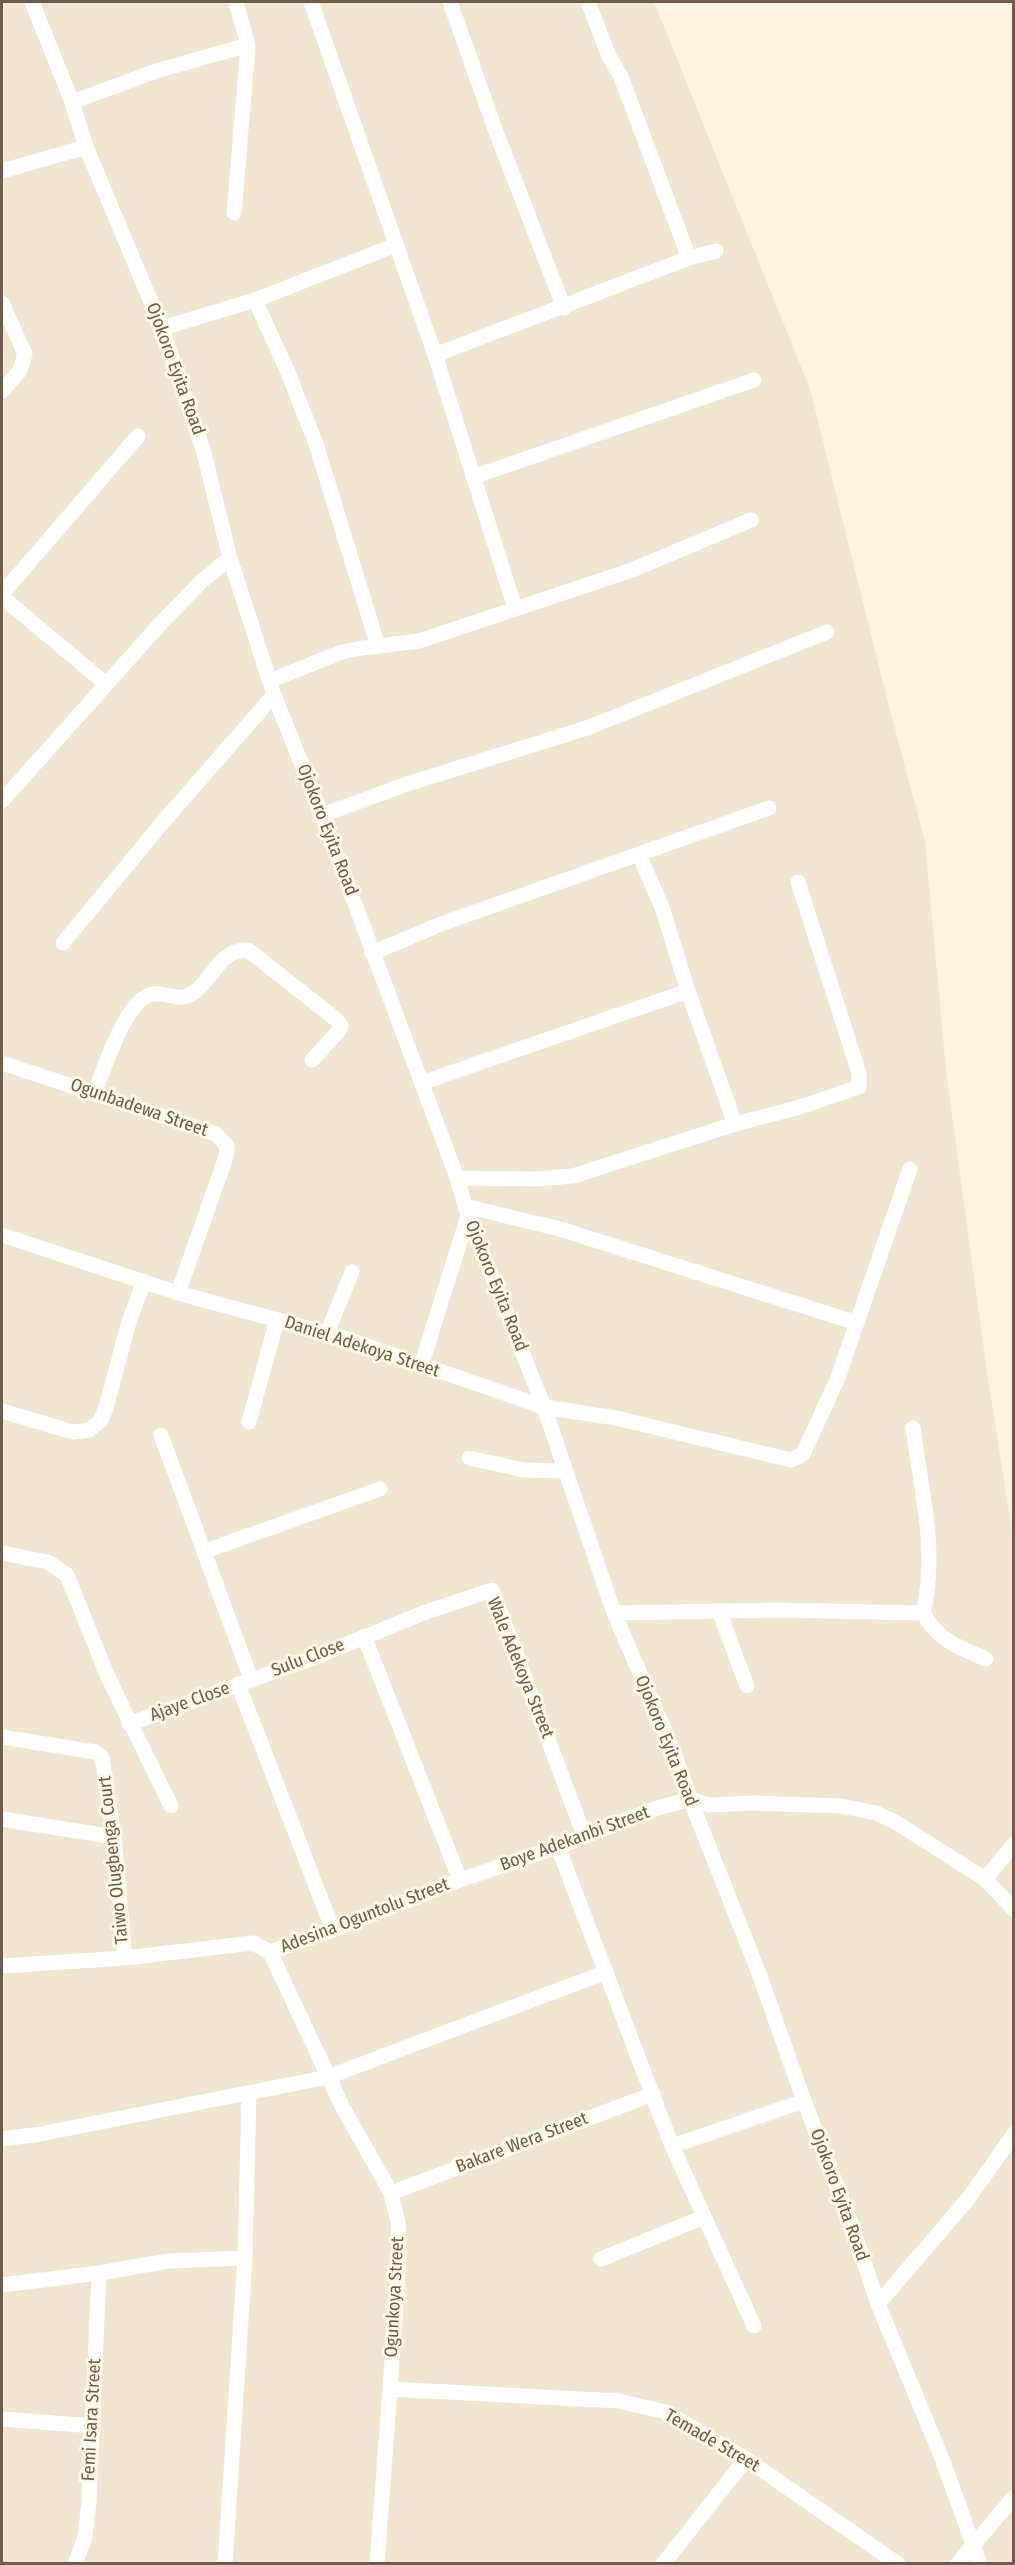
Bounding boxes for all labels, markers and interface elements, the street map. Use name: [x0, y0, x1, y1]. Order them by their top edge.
street label: Ojokoro Eyita Road: [141, 300, 209, 438]
street label: Ojokoro Eyita Road: [292, 761, 362, 899]
street label: Ogunbadewa Street: [67, 1074, 211, 1142]
street label: Ojokoro Eyita Road: [460, 1217, 532, 1355]
street label: Daniel Adekoya Street: [282, 1312, 442, 1382]
street label: Wale Adekoya Street: [482, 1594, 558, 1742]
street label: Sulu Close: [268, 1634, 348, 1682]
street label: Ojokoro Eyita Road: [630, 1672, 702, 1810]
street label: Ajaye Close: [147, 1678, 233, 1726]
street label: Taiwo Olugbenga Court: [94, 1775, 134, 1945]
street label: Boye Adekanbi Street: [497, 1802, 653, 1876]
street label: Adesina Oguntolu Street: [278, 1874, 452, 1958]
street label: Bakare Wera Street: [453, 2108, 591, 2178]
street label: Ojokoro Eyita Road: [805, 2126, 873, 2264]
street label: Ogunkoya Street: [381, 2236, 409, 2358]
street label: Femi Isara Street: [78, 2358, 106, 2482]
street label: Temade Street: [661, 2405, 763, 2477]

